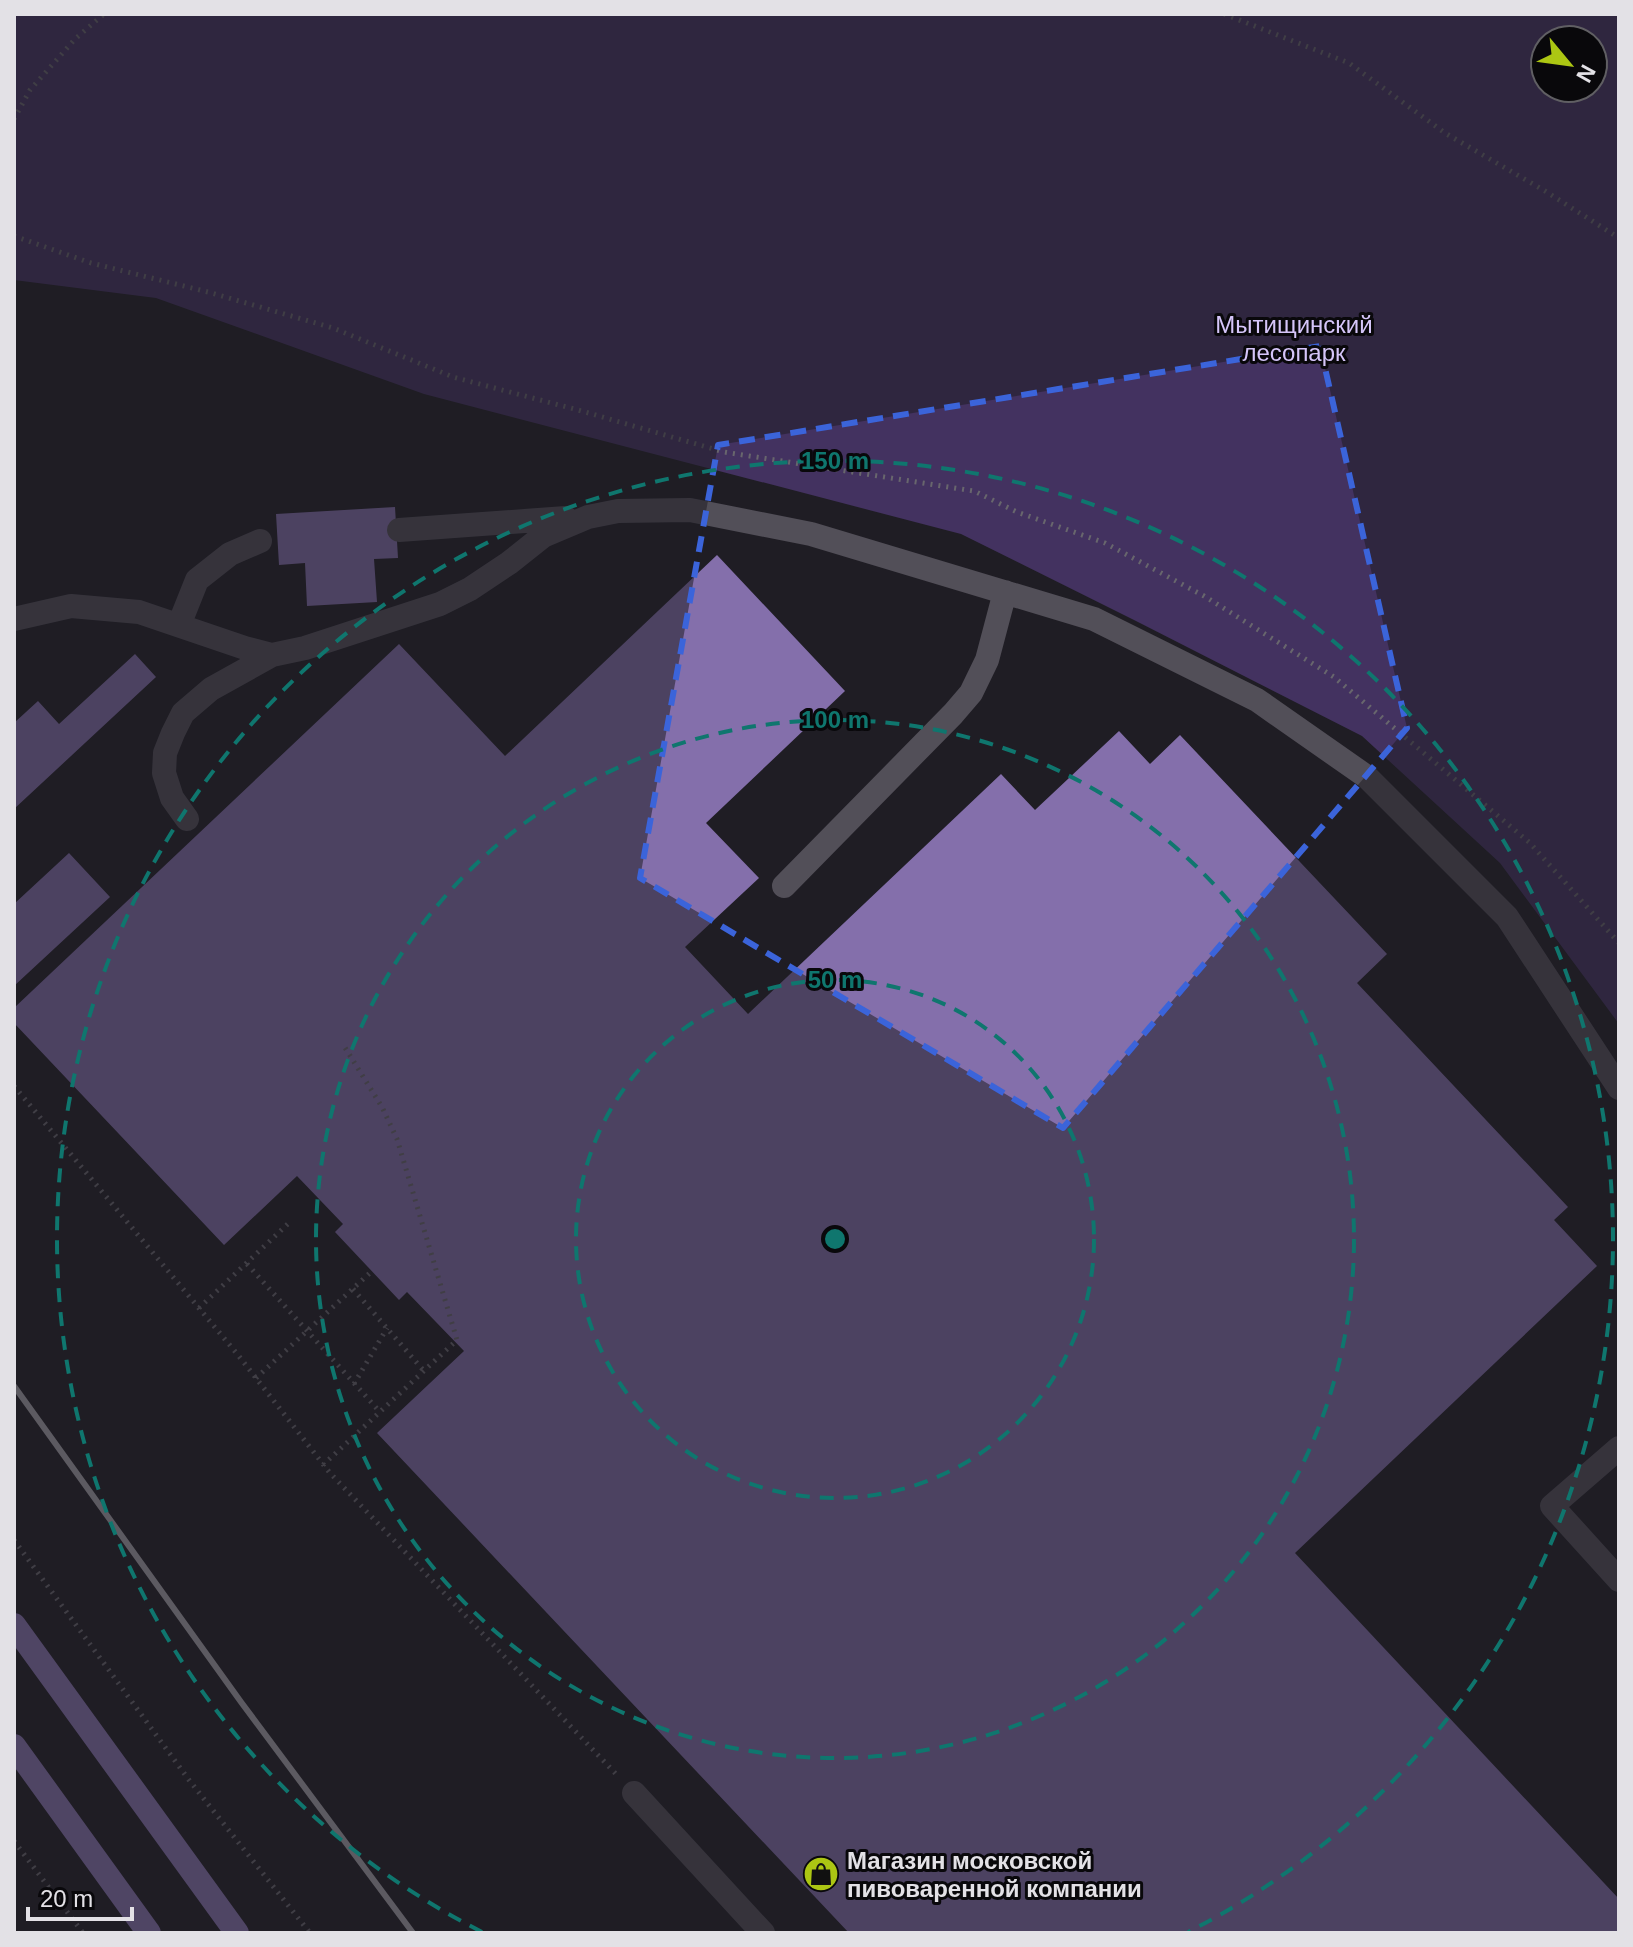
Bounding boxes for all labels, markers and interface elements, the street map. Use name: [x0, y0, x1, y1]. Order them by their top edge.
north arrow: [1529, 24, 1609, 104]
text: N: [1571, 60, 1601, 86]
park label: Мытищинский лесопарк: [1215, 311, 1373, 366]
text: 150 m: [801, 447, 869, 474]
text: 100 m: [801, 706, 869, 733]
text: 50 m: [808, 966, 862, 993]
centre of rings: [821, 1225, 849, 1253]
place label: Магазин московской пивоваренной компании: [847, 1847, 1142, 1902]
shop icon: Магазин московской пивоваренной компании: [802, 1855, 840, 1893]
scale bar: [28, 1871, 132, 1921]
text: 20 m: [40, 1885, 93, 1912]

